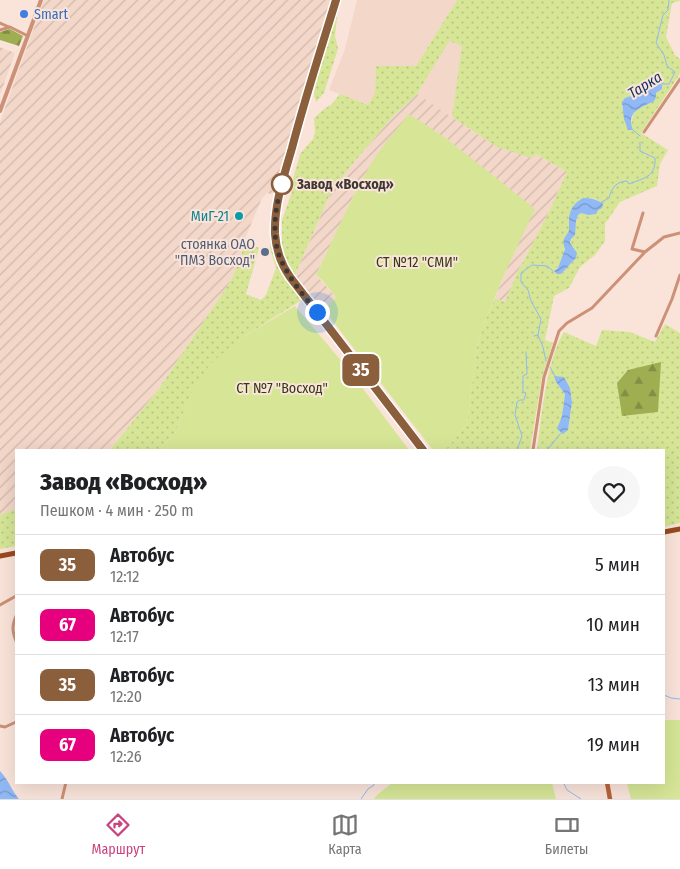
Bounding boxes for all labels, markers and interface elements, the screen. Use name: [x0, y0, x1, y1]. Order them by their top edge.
place label: Smart: [34, 6, 68, 23]
marker: Smart: [18, 8, 30, 20]
water label: Тарка: [625, 68, 666, 102]
marker: Завод «Восход»: [271, 173, 293, 195]
place label: Завод «Восход»: [296, 176, 394, 193]
place label: МиГ-21: [191, 208, 229, 225]
marker: МиГ-21: [233, 210, 245, 222]
place label: стоянка ОАО "ПМЗ Восход": [175, 236, 255, 269]
marker: стоянка ОАО "ПМЗ Восход": [259, 246, 271, 258]
park label: СТ №12 "СМИ": [376, 254, 458, 271]
your location: [305, 300, 330, 325]
line badge: 35: [338, 354, 384, 386]
text: 35: [352, 359, 370, 381]
park label: СТ №7 "Восход": [236, 380, 328, 397]
button: heart: [588, 466, 640, 518]
text: Завод «Восход»: [40, 468, 207, 496]
text: Пешком · 4 мин · 250 m: [40, 501, 193, 520]
text: Автобус: [110, 544, 174, 567]
text: 5 мин: [595, 553, 640, 576]
text: 35: [59, 554, 76, 576]
text: 12:12: [110, 567, 139, 586]
text: Автобус: [110, 604, 174, 627]
text: 10 мин: [586, 613, 640, 636]
text: 67: [59, 614, 76, 636]
text: 12:17: [110, 627, 139, 646]
text: Автобус: [110, 664, 174, 687]
text: 13 мин: [588, 673, 640, 696]
text: 35: [59, 674, 76, 696]
text: 12:20: [110, 687, 142, 706]
text: Автобус: [110, 724, 174, 747]
text: 19 мин: [587, 733, 640, 756]
text: 67: [59, 734, 76, 756]
text: 12:26: [110, 747, 142, 766]
tab: Маршрут: [92, 811, 145, 858]
tab: Карта: [328, 811, 362, 858]
tab: Билеты: [545, 811, 588, 858]

